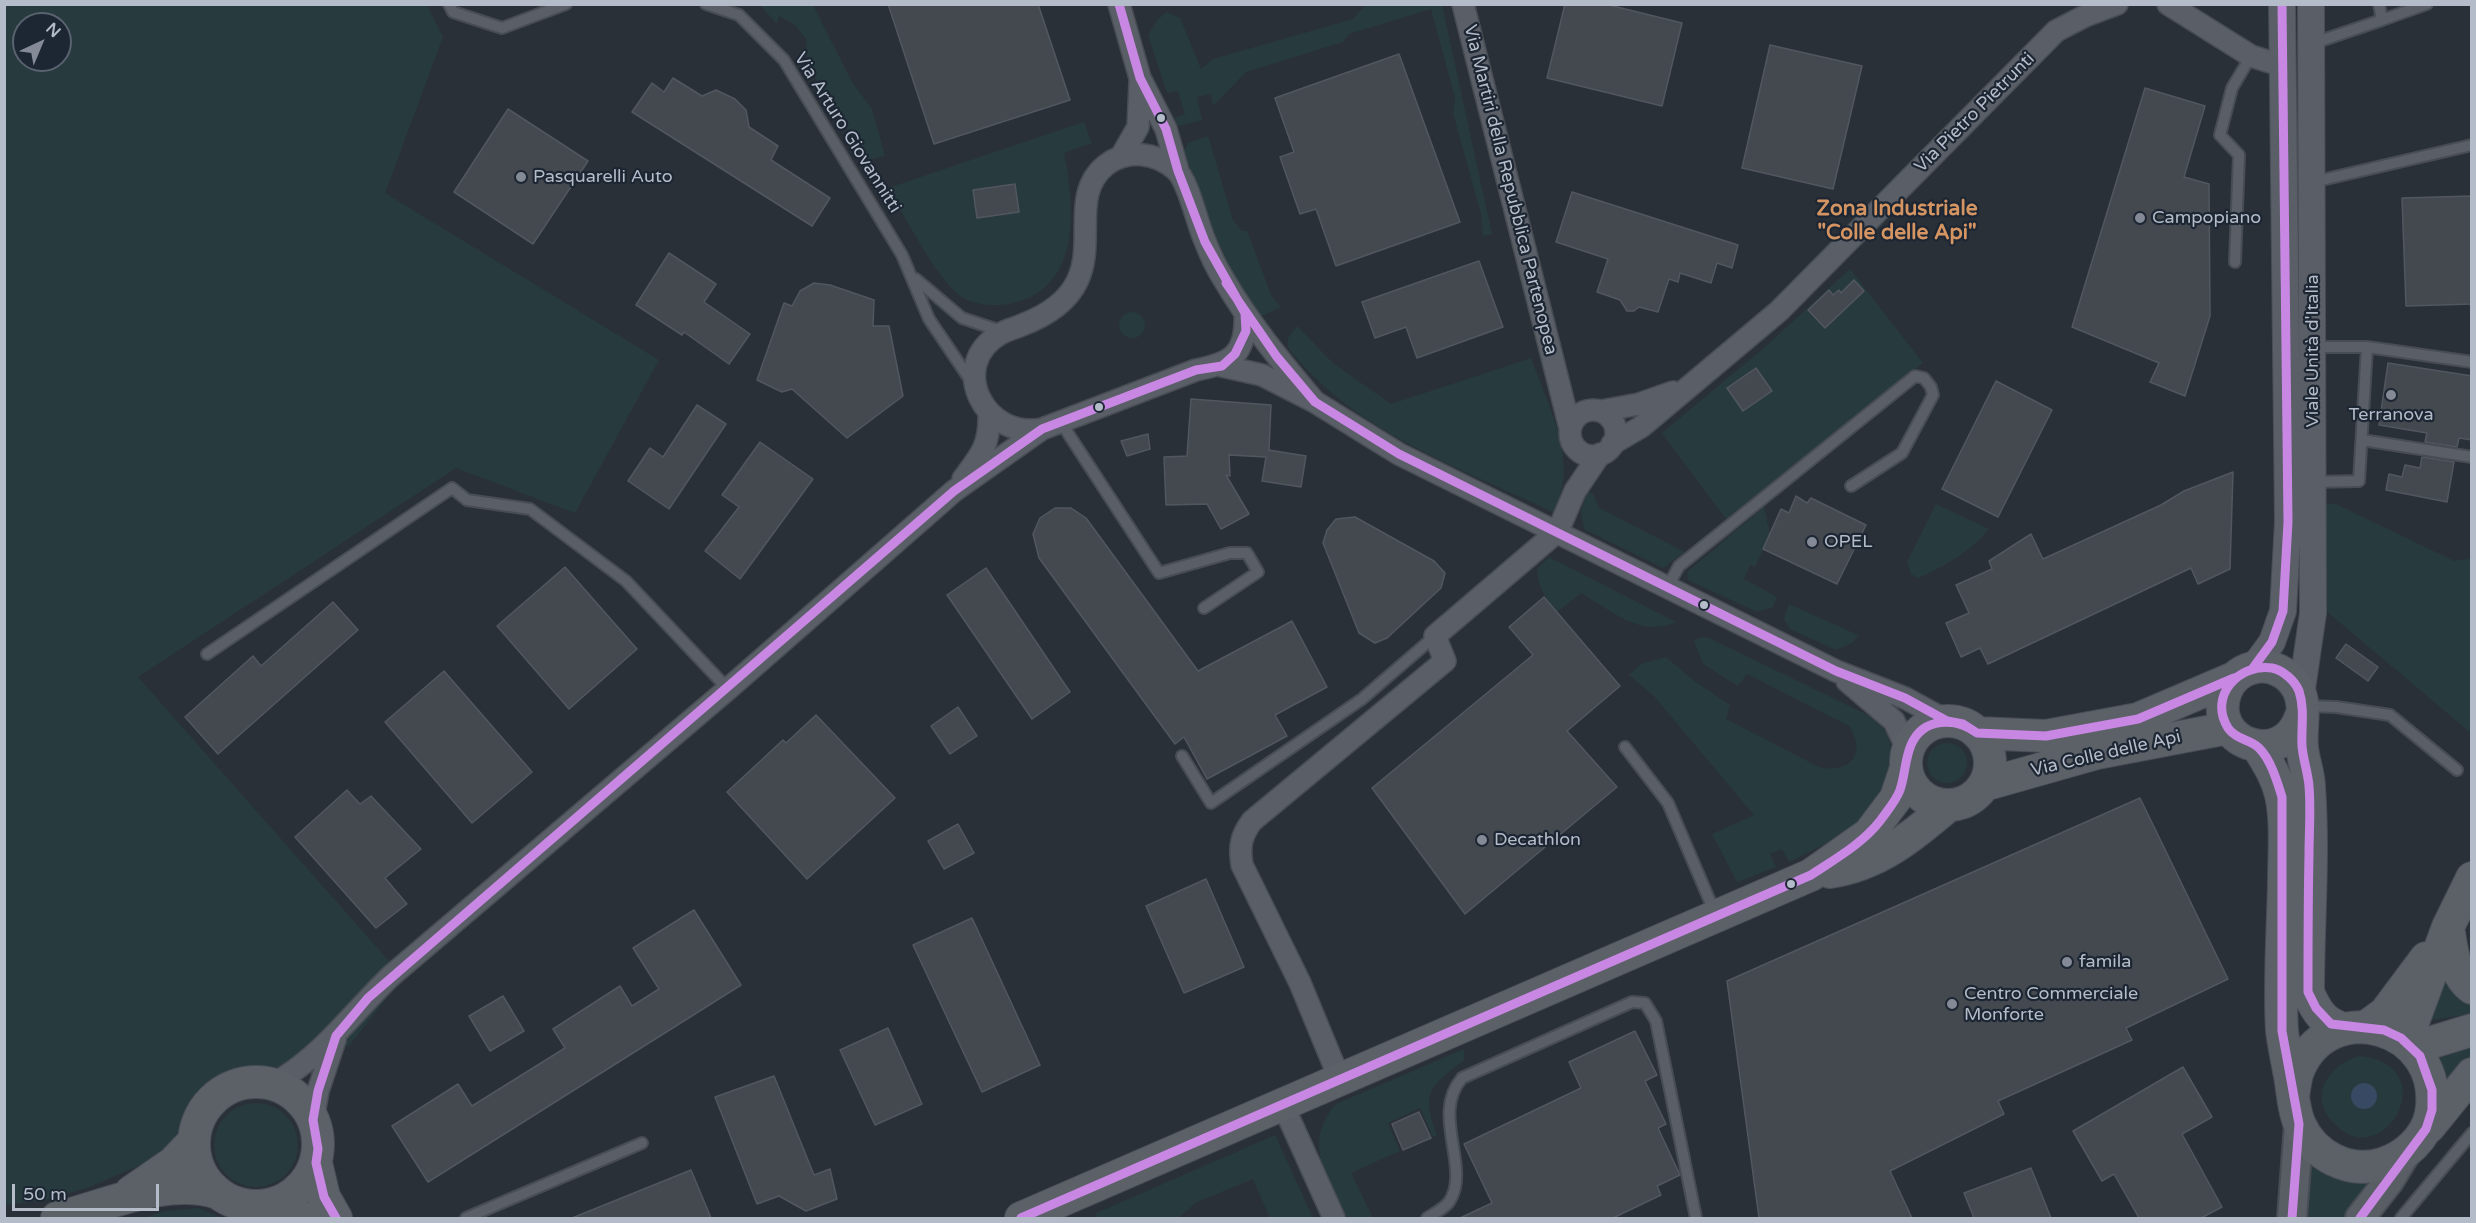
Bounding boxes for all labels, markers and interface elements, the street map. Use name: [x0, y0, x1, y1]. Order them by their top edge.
north arrow: [12, 12, 72, 72]
text: N: [42, 19, 65, 42]
street label: Via Martiri della Repubblica Partenopea: [1458, 23, 1562, 357]
street label: Via Arturo Giovannitti: [789, 49, 905, 217]
street label: Via Pietro Pietrunti: [1911, 49, 2039, 177]
unlabelled marker: [1155, 112, 1167, 124]
place label: Pasquarelli Auto: [533, 166, 673, 188]
marker: Pasquarelli Auto: [514, 170, 528, 184]
district label: Zona Industriale "Colle delle Api": [1816, 196, 1978, 246]
place label: Campopiano: [2152, 207, 2261, 229]
marker: Campopiano: [2133, 211, 2147, 225]
street label: Viale Unità d'Italia: [2302, 274, 2324, 428]
marker: Terranova: [2384, 388, 2398, 402]
unlabelled marker: [1093, 401, 1105, 413]
place label: Terranova: [2348, 404, 2434, 426]
place label: OPEL: [1824, 531, 1873, 553]
marker: OPEL: [1805, 535, 1819, 549]
unlabelled marker: [1698, 599, 1710, 611]
street label: Via Colle delle Api: [2029, 726, 2183, 782]
place label: Decathlon: [1494, 829, 1581, 851]
marker: Decathlon: [1475, 833, 1489, 847]
unlabelled marker: [1785, 878, 1797, 890]
place label: famila: [2079, 951, 2131, 973]
marker: famila: [2060, 955, 2074, 969]
place label: Centro Commerciale Monforte: [1964, 983, 2138, 1026]
marker: Centro Commerciale Monforte: [1945, 997, 1959, 1011]
scale bar: [15, 1172, 162, 1210]
text: 50 m: [23, 1183, 67, 1205]

